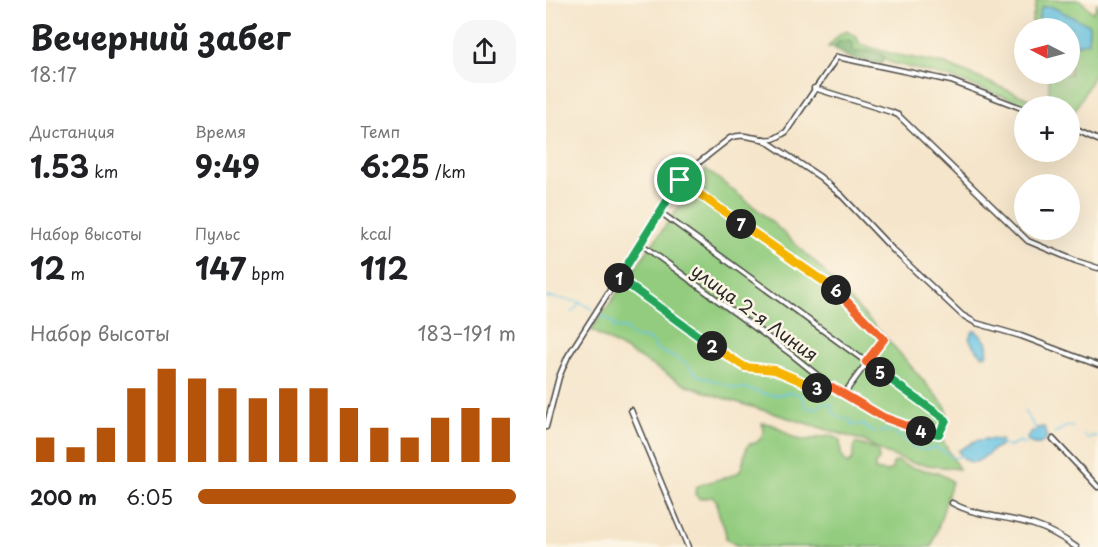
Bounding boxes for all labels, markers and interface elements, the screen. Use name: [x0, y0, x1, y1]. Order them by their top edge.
text: Вечерний забег: [30, 11, 290, 61]
north arrow: [1014, 18, 1080, 84]
map controls: [1014, 18, 1080, 240]
button: share: [453, 20, 516, 83]
text: 18:17: [30, 59, 77, 89]
button: +: [1014, 96, 1080, 162]
text: Дистанция: [30, 119, 115, 143]
text: Время: [195, 119, 246, 143]
text: Темп: [360, 119, 400, 143]
text: 1.53: [30, 143, 89, 188]
text: 9:49: [195, 143, 260, 188]
text: 6:25: [360, 143, 430, 188]
pin: [654, 154, 705, 205]
text: km: [89, 159, 118, 183]
text: /km: [430, 159, 466, 183]
icon: arrive: [663, 163, 696, 196]
button: −: [1014, 174, 1080, 240]
pin: 7: [726, 209, 756, 239]
text: 7: [736, 212, 746, 236]
text: Набор высоты: [30, 221, 142, 245]
text: Пульс: [195, 221, 240, 245]
text: kcal: [360, 221, 392, 245]
text: 12: [30, 245, 65, 290]
text: 147: [195, 245, 246, 290]
text: 112: [360, 245, 408, 290]
street label: улица 2-я Линия: [687, 259, 823, 365]
text: m: [65, 261, 85, 285]
text: bpm: [246, 261, 285, 285]
pin: 1: [604, 263, 634, 293]
text: 1: [615, 266, 623, 290]
pin: 6: [821, 275, 851, 305]
text: 6: [830, 278, 842, 302]
text: Набор высоты: [30, 318, 170, 348]
text: 183–191 m: [418, 318, 516, 348]
pin: 2: [697, 331, 727, 361]
pin: 5: [865, 357, 895, 387]
text: 5: [875, 360, 885, 384]
pin: 3: [802, 373, 832, 403]
text: 3: [812, 376, 822, 400]
pin: 4: [906, 416, 936, 446]
text: 4: [916, 419, 926, 443]
text: 200 m: [30, 482, 97, 512]
text: 6:05: [126, 482, 173, 512]

